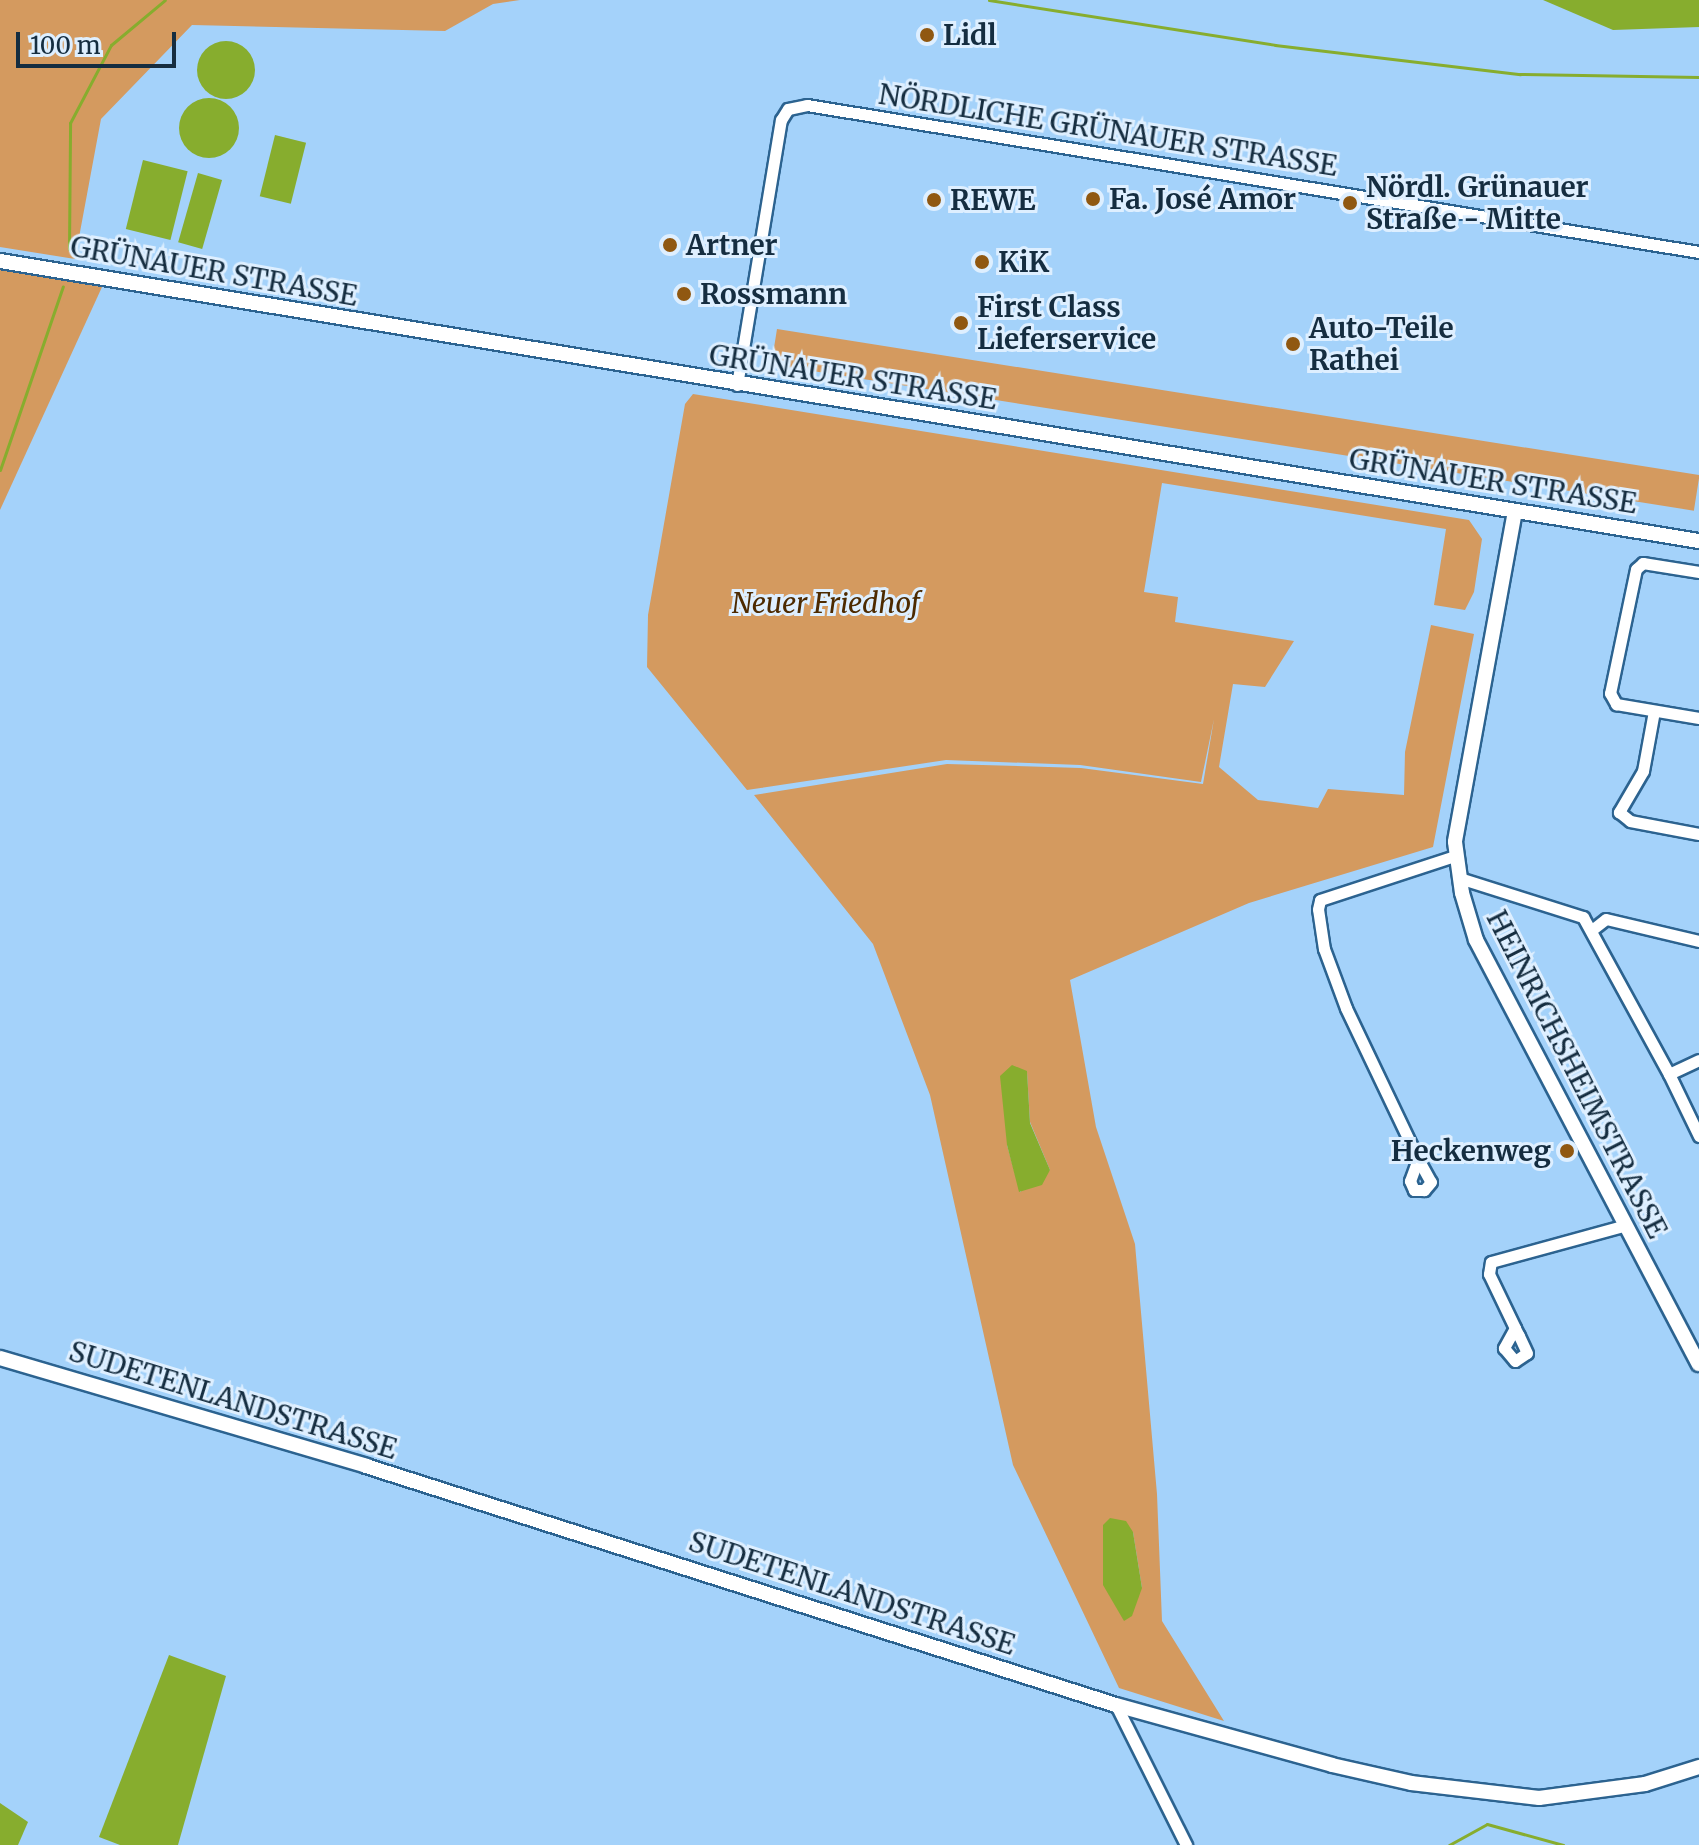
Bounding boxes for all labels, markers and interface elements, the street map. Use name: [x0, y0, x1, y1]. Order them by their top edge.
scale bar: [20, 16, 180, 66]
place label: Lidl: [943, 18, 997, 52]
marker: Lidl: [918, 26, 936, 44]
text: 100 m: [30, 30, 100, 61]
street label: NÖRDLICHE GRÜNAUER STRASSE: [876, 77, 1340, 183]
place label: Nördl. Grünauer Straße - Mitte: [1366, 170, 1589, 236]
place label: Fa. José Amor: [1109, 182, 1296, 216]
place label: REWE: [950, 183, 1035, 217]
marker: Fa. José Amor: [1084, 190, 1102, 208]
marker: REWE: [925, 191, 943, 209]
marker: Nördl. Grünauer Straße - Mitte: [1341, 194, 1359, 212]
place label: Artner: [686, 228, 778, 262]
street label: GRÜNAUER STRASSE: [68, 229, 360, 313]
marker: Artner: [661, 236, 679, 254]
place label: KiK: [998, 245, 1049, 279]
marker: KiK: [973, 253, 991, 271]
place label: Rossmann: [700, 277, 847, 311]
marker: Rossmann: [675, 285, 693, 303]
place label: First Class Lieferservice: [977, 290, 1156, 356]
place label: Auto-Teile Rathei: [1309, 311, 1454, 377]
marker: First Class Lieferservice: [952, 314, 970, 332]
marker: Auto-Teile Rathei: [1284, 335, 1302, 353]
street label: GRÜNAUER STRASSE: [707, 338, 999, 416]
street label: GRÜNAUER STRASSE: [1347, 442, 1639, 520]
park label: Neuer Friedhof: [732, 586, 920, 620]
street label: HEINRICHSHEIMSTRASSE: [1480, 905, 1674, 1243]
place label: Heckenweg: [1391, 1134, 1551, 1168]
marker: Heckenweg: [1558, 1142, 1576, 1160]
street label: SUDETENLANDSTRASSE: [65, 1334, 401, 1466]
street label: SUDETENLANDSTRASSE: [685, 1524, 1019, 1662]

